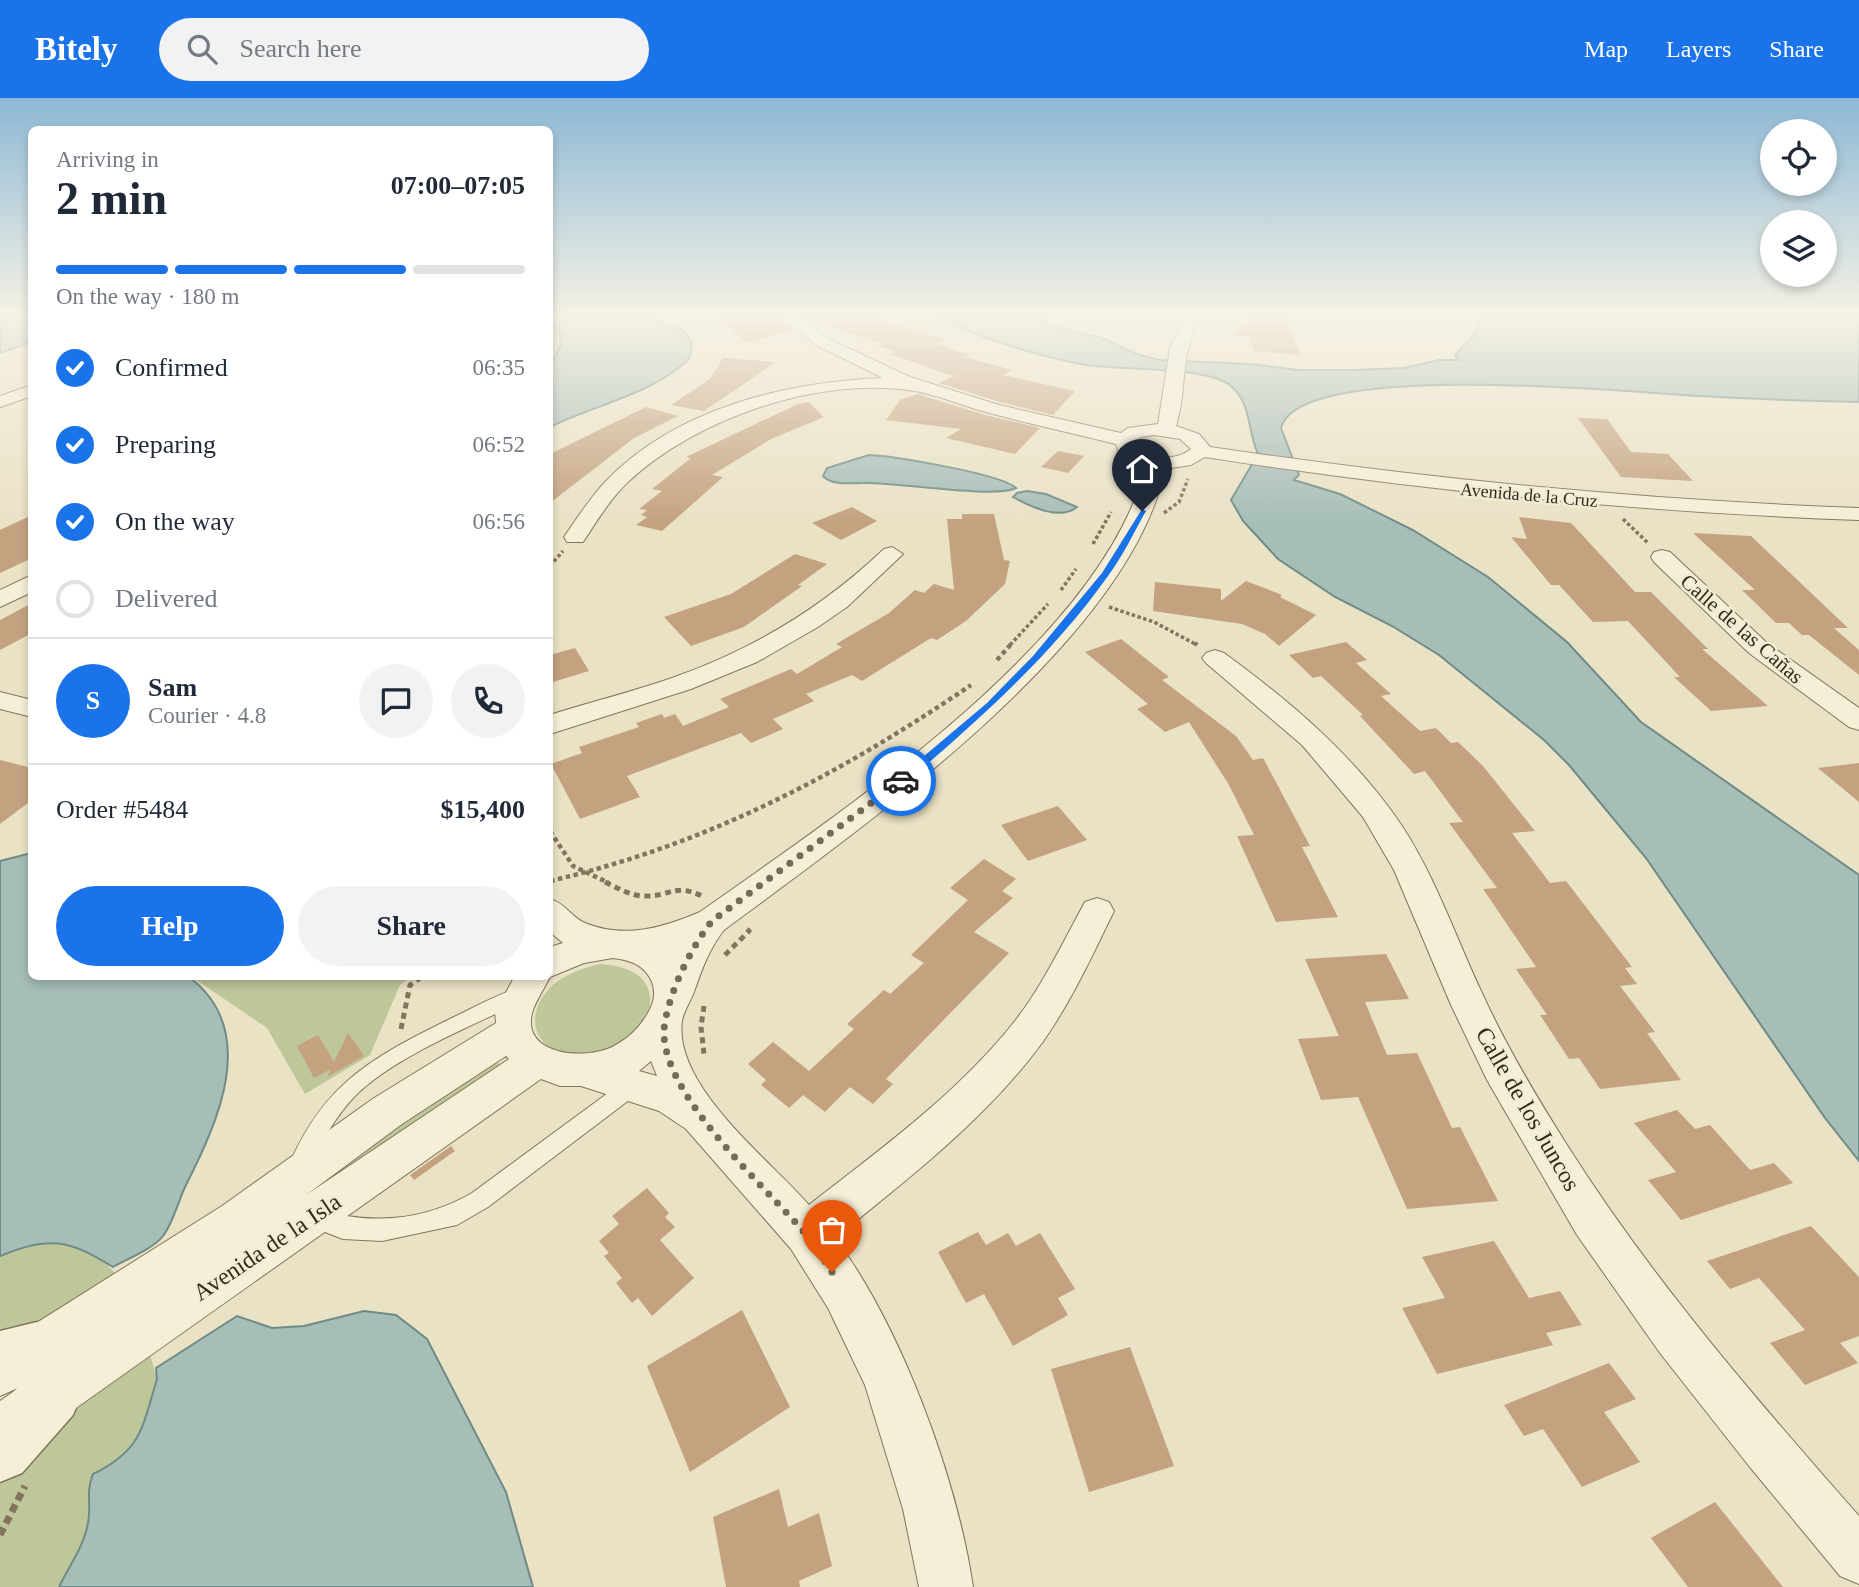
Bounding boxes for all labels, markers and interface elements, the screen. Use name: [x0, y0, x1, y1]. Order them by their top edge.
search box: [159, 18, 649, 81]
icon: search: [183, 30, 221, 68]
text: Bitely: [35, 31, 117, 67]
text: Search here: [239, 34, 361, 63]
text: Map: [1584, 36, 1628, 62]
text: Layers: [1666, 36, 1731, 62]
text: Share: [1769, 36, 1824, 62]
map controls: [1760, 119, 1837, 287]
button: locate: [1760, 119, 1837, 196]
text: Arriving in: [56, 147, 159, 172]
text: 07:00–07:05: [391, 171, 525, 200]
text: 2 min: [56, 173, 167, 224]
button: layers: [1760, 210, 1837, 287]
text: On the way · 180 m: [56, 284, 239, 309]
icon: check: [56, 349, 94, 387]
text: Confirmed: [115, 353, 228, 382]
text: 06:35: [473, 355, 525, 380]
icon: check: [56, 426, 94, 464]
text: Preparing: [115, 430, 216, 459]
text: 06:52: [473, 432, 525, 457]
pin: [1112, 439, 1172, 511]
icon: home: [1123, 450, 1161, 488]
street label: Avenida de la Cruz: [1459, 479, 1599, 511]
icon: check: [56, 503, 94, 541]
text: On the way: [115, 507, 235, 536]
text: 06:56: [473, 509, 525, 534]
street label: Calle de las Cañas: [1676, 569, 1808, 689]
text: Delivered: [115, 584, 218, 613]
button: chat: [359, 664, 433, 738]
button: phone: [451, 664, 525, 738]
text: Sam: [148, 673, 197, 702]
text: S: [86, 686, 100, 715]
text: Courier · 4.8: [148, 703, 266, 728]
courier: [866, 746, 936, 816]
icon: car: [882, 762, 920, 800]
text: Order #5484: [56, 795, 188, 824]
text: $15,400: [441, 795, 525, 824]
button: Help: [56, 886, 284, 966]
button: Share: [298, 886, 525, 966]
street label: Calle de los Juncos: [1471, 1023, 1585, 1195]
street label: Avenida de la Isla: [188, 1188, 346, 1306]
pin: [802, 1200, 862, 1272]
icon: bag: [813, 1211, 851, 1249]

